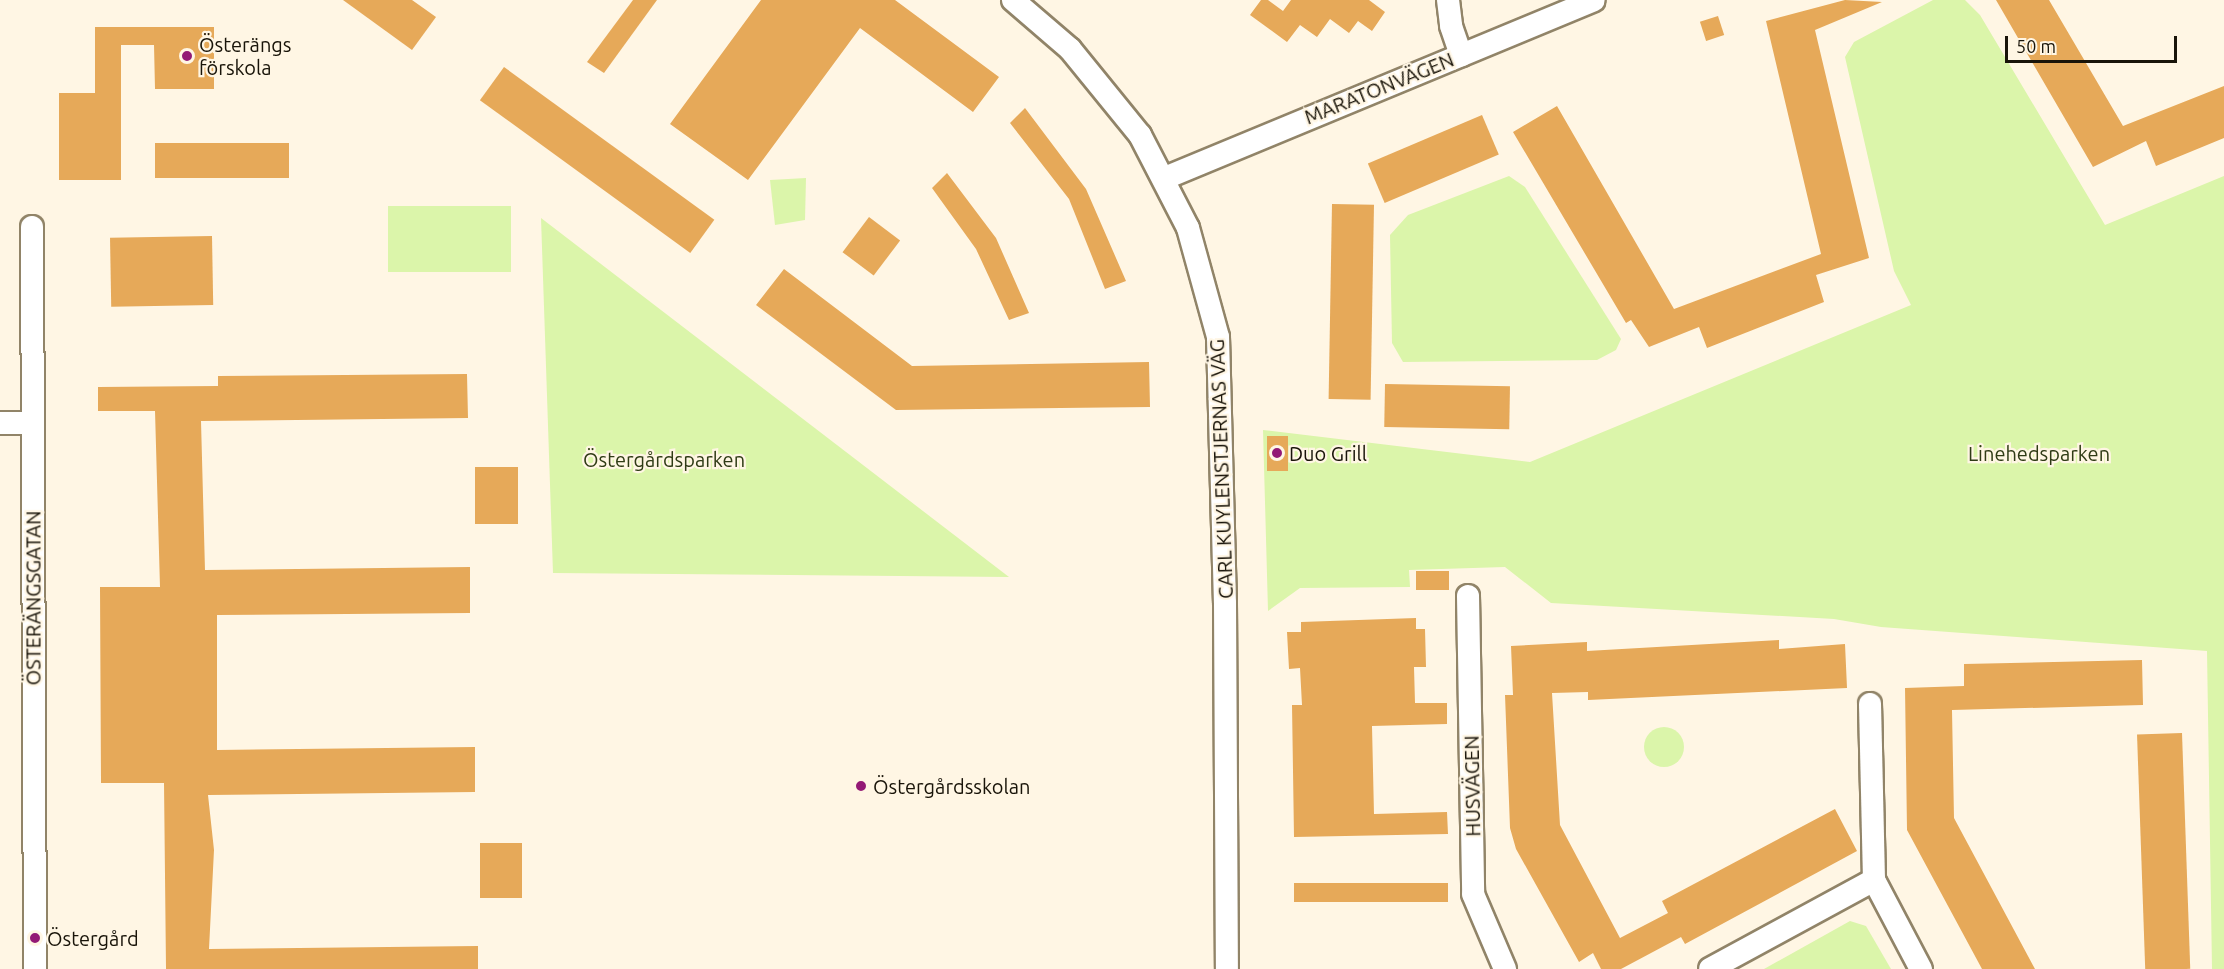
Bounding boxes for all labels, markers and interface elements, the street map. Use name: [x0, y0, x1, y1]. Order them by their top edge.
scale bar: [2008, 24, 2180, 62]
place label: Österängs förskola: [199, 33, 291, 80]
text: 50 m: [2016, 36, 2056, 56]
street label: MARATONVÄGEN: [1301, 47, 1457, 129]
marker: Österängs förskola: [180, 49, 194, 63]
street label: CARL KUYLENSTJERNAS VÄG: [1204, 339, 1238, 599]
place label: Duo Grill: [1289, 441, 1367, 465]
park label: Linehedsparken: [1968, 441, 2110, 465]
marker: Duo Grill: [1270, 446, 1284, 460]
park label: Östergårdsparken: [583, 447, 745, 471]
street label: ÖSTERÄNGSGATAN: [21, 511, 45, 685]
street label: HUSVÄGEN: [1459, 735, 1485, 837]
place label: Östergårdsskolan: [873, 774, 1030, 798]
marker: Östergårdsskolan: [854, 779, 868, 793]
place label: Östergård: [47, 926, 139, 950]
marker: Östergård: [28, 931, 42, 945]

